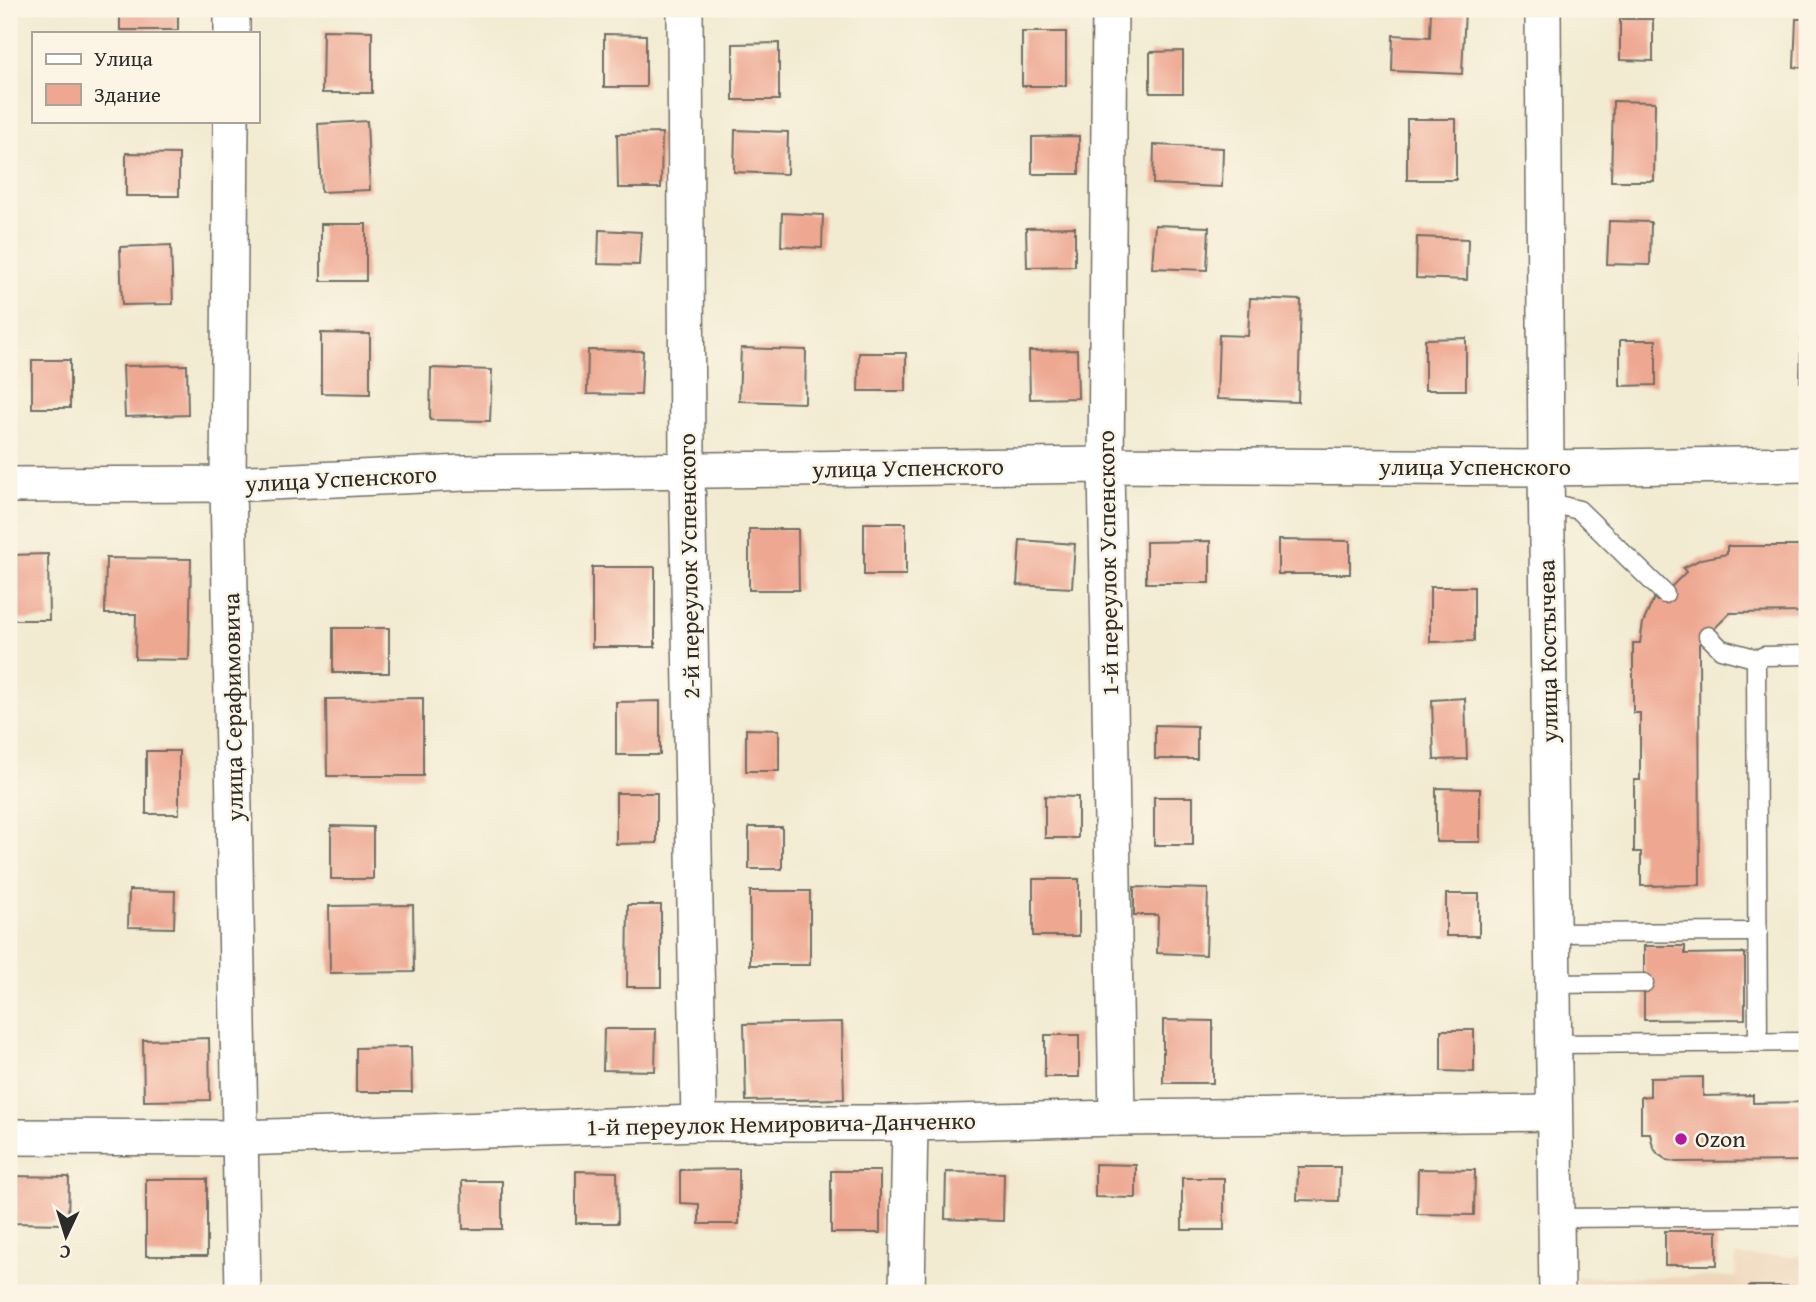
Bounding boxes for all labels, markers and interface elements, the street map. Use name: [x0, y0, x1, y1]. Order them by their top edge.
legend: [32, 32, 259, 122]
text: Улица: [94, 43, 153, 74]
text: Здание: [94, 79, 161, 110]
street label: 1-й переулок Успенского: [1088, 430, 1127, 696]
street label: 2-й переулок Успенского: [669, 433, 708, 699]
street label: улица Успенского: [811, 448, 1004, 487]
street label: улица Успенского: [1378, 449, 1571, 484]
street label: улица Успенского: [243, 456, 438, 501]
street label: улица Костычева: [1528, 558, 1567, 744]
street label: улица Серафимовича: [213, 592, 252, 823]
street label: 1-й переулок Немировича-Данченко: [586, 1103, 976, 1144]
place label: Ozon: [1695, 1121, 1746, 1156]
marker: Ozon: [1673, 1131, 1689, 1147]
north arrow: [32, 1200, 102, 1270]
text: С: [58, 1239, 71, 1267]

